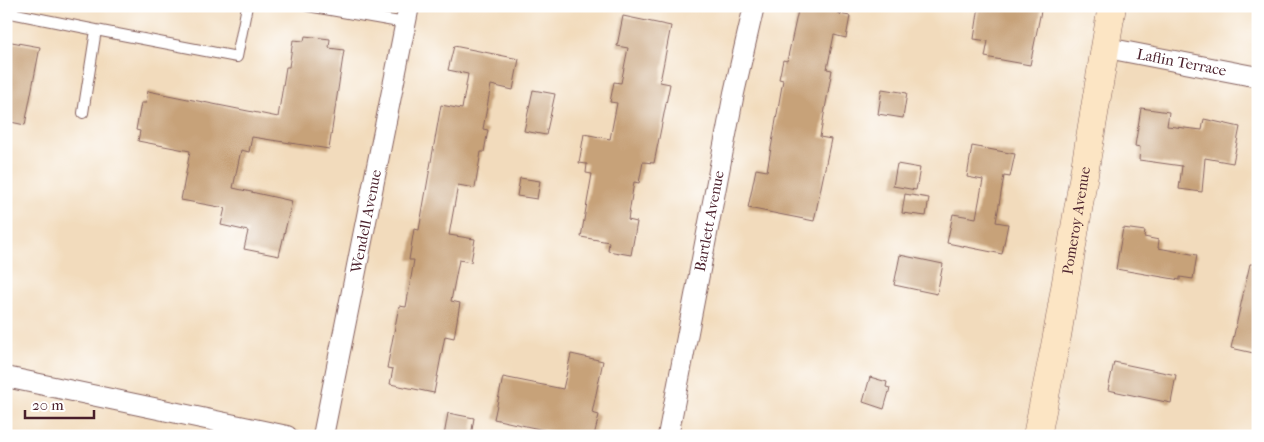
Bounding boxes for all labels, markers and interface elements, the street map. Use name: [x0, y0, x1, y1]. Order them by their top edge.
street label: Laflin Terrace: [1135, 45, 1229, 80]
street label: Pomeroy Avenue: [1058, 165, 1094, 276]
street label: Wendell Avenue: [347, 167, 385, 276]
street label: Bartlett Avenue: [691, 168, 728, 273]
scale bar: [25, 387, 94, 419]
text: 20 m: [32, 396, 64, 414]

